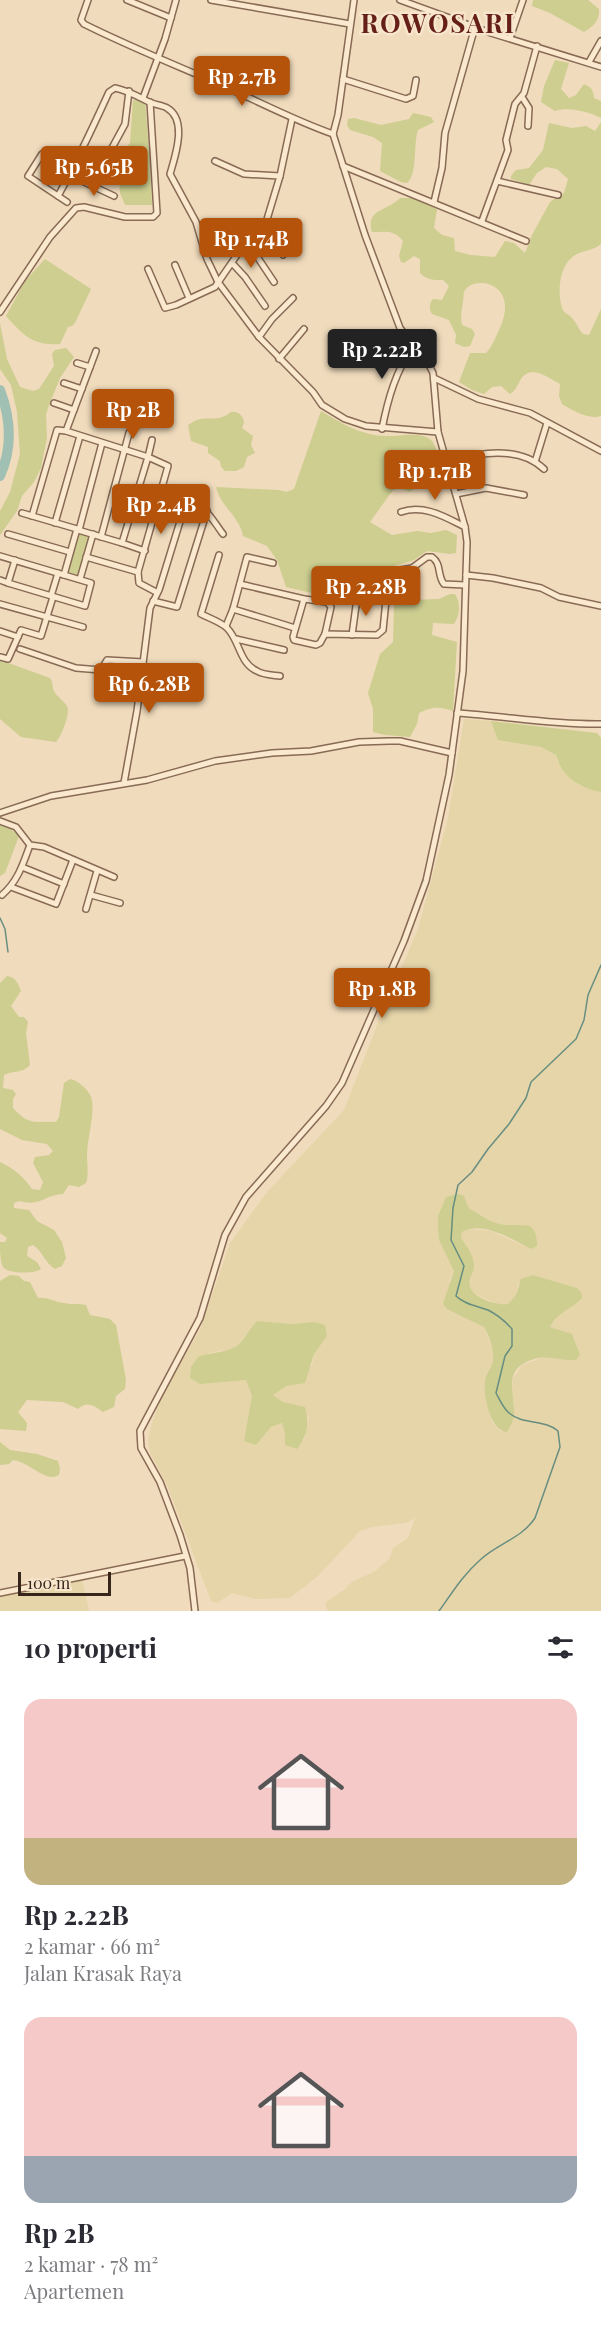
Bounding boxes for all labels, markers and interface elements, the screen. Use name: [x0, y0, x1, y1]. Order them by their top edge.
district label: ROWOSARI: [360, 5, 516, 40]
pin: Rp 2.7B: [187, 56, 297, 107]
text: Rp 2.7B: [208, 62, 276, 89]
pin: Rp 5.65B: [32, 146, 156, 197]
text: Rp 5.65B: [55, 152, 133, 179]
pin: Rp 1.74B: [189, 218, 313, 269]
text: Rp 1.74B: [213, 224, 289, 251]
pin: Rp 2.22B: [320, 329, 444, 380]
text: Rp 2.22B: [342, 335, 422, 362]
pin: Rp 2B: [91, 389, 175, 440]
text: Rp 2B: [106, 395, 160, 422]
pin: Rp 1.71B: [373, 450, 497, 501]
text: Rp 1.71B: [398, 456, 472, 483]
pin: Rp 2.4B: [106, 484, 216, 535]
text: Rp 2.4B: [126, 490, 196, 517]
pin: Rp 2.28B: [304, 566, 428, 617]
text: Rp 2.28B: [325, 572, 407, 599]
pin: Rp 6.28B: [87, 663, 211, 714]
text: Rp 6.28B: [108, 669, 190, 696]
pin: Rp 1.8B: [327, 968, 437, 1019]
text: Rp 1.8B: [348, 974, 416, 1001]
scale bar: [18, 1569, 111, 1596]
text: 100 m: [27, 1572, 70, 1593]
text: 10 properti: [24, 1630, 157, 1665]
icon: filters: [544, 1631, 577, 1664]
icon: home: [247, 1738, 355, 1846]
text: Rp 2.22B: [24, 1897, 129, 1932]
text: 2 kamar · 66 m²: [24, 1932, 160, 1959]
text: Jalan Krasak Raya: [24, 1959, 182, 1986]
icon: home: [247, 2056, 355, 2164]
text: Rp 2B: [24, 2215, 95, 2250]
text: 2 kamar · 78 m²: [24, 2250, 158, 2277]
text: Apartemen: [24, 2277, 124, 2304]

